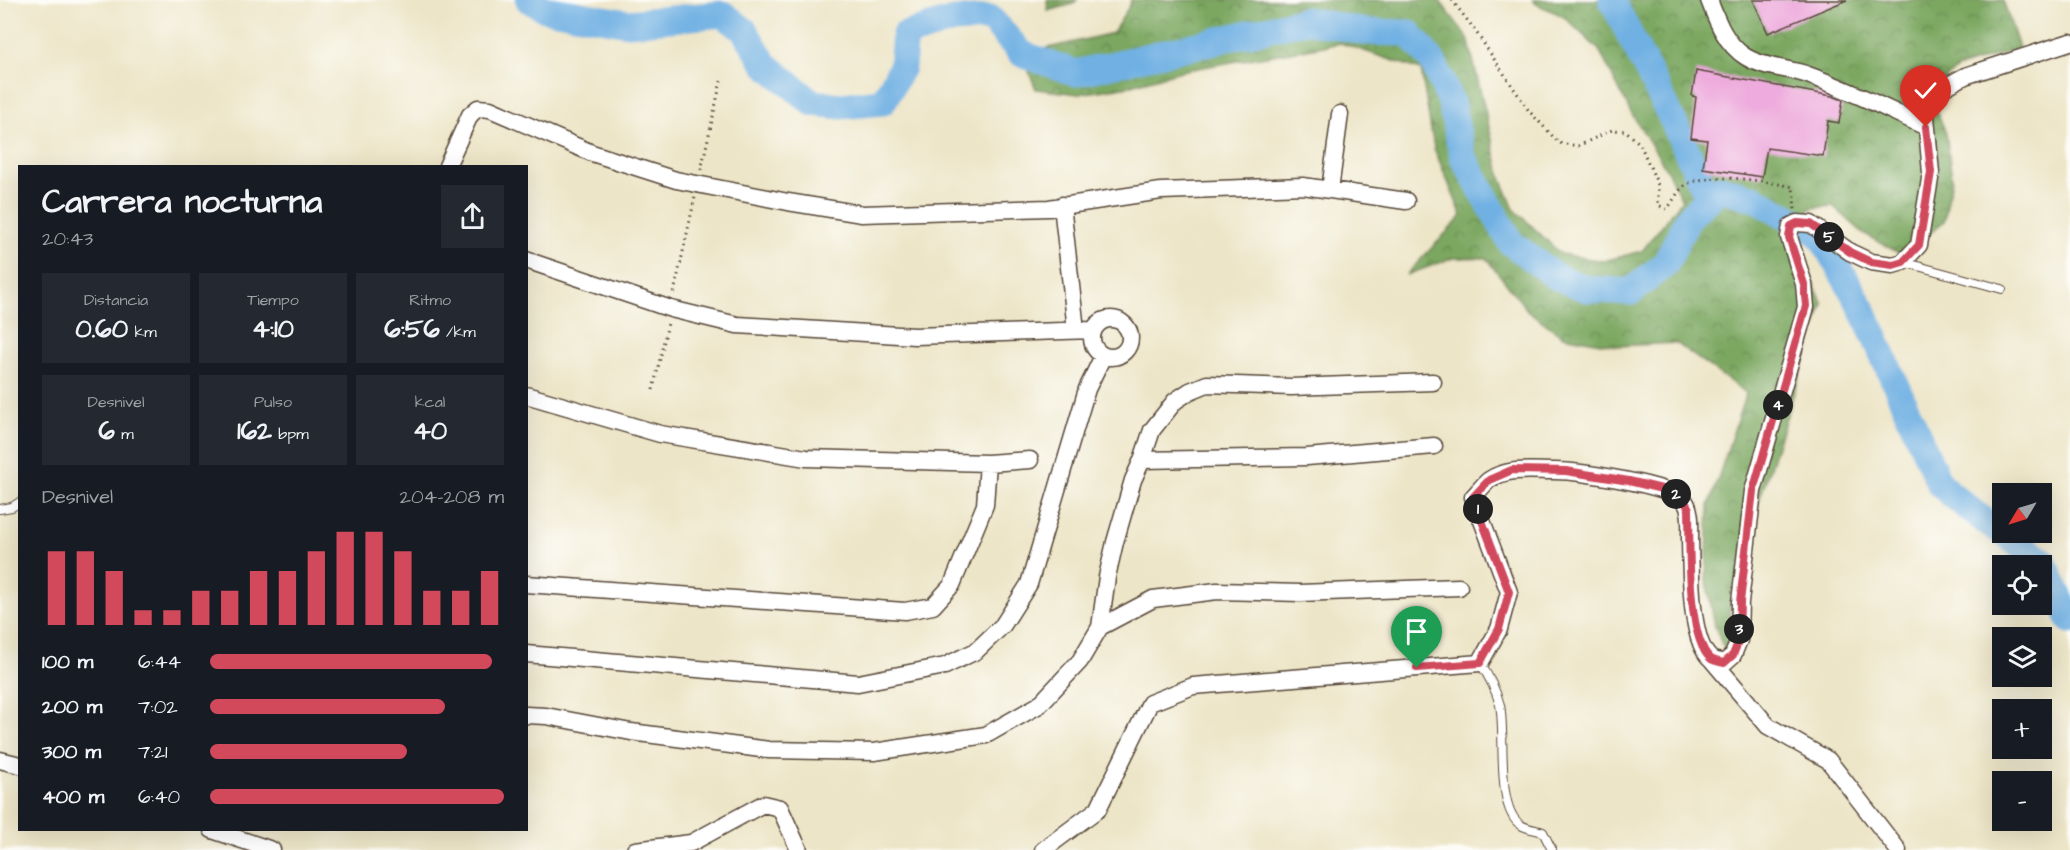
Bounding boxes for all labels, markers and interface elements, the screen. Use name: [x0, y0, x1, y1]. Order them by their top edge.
pin: [1900, 65, 1951, 127]
icon: check: [1909, 74, 1942, 107]
text: Carrera nocturna: [42, 179, 322, 225]
button: share: [441, 185, 504, 248]
pin: 5: [1814, 222, 1844, 252]
text: 20:43: [42, 225, 93, 253]
text: 5: [1823, 226, 1835, 248]
text: Distancia: [84, 289, 148, 311]
text: Tiempo: [247, 289, 299, 311]
text: Ritmo: [409, 289, 451, 311]
text: 0.60: [75, 311, 128, 347]
text: 4:10: [252, 311, 294, 347]
text: 6:56: [384, 311, 440, 347]
text: km: [128, 321, 157, 343]
text: /km: [440, 321, 476, 343]
pin: 4: [1763, 390, 1793, 420]
text: Desnivel: [88, 391, 144, 413]
text: Pulso: [254, 391, 292, 413]
text: kcal: [415, 391, 445, 413]
text: 4: [1773, 394, 1783, 416]
text: 6: [98, 413, 115, 449]
text: 162: [237, 413, 272, 449]
text: 40: [413, 413, 447, 449]
text: m: [115, 423, 134, 445]
text: bpm: [272, 423, 309, 445]
pin: 2: [1661, 479, 1691, 509]
text: Desnivel: [42, 483, 113, 511]
text: 204–208 m: [400, 483, 504, 511]
text: 2: [1671, 483, 1681, 505]
north arrow: [1992, 483, 2052, 543]
map controls: [1992, 483, 2052, 831]
pin: 1: [1463, 494, 1493, 524]
text: 1: [1477, 498, 1479, 520]
button: locate: [1992, 555, 2052, 615]
pin: [1391, 606, 1442, 668]
pin: 3: [1724, 614, 1754, 644]
icon: arrive: [1400, 615, 1433, 648]
text: 3: [1735, 618, 1743, 640]
button: layers: [1992, 627, 2052, 687]
text: 100 m: [42, 648, 93, 676]
text: 6:44: [138, 648, 181, 676]
text: 200 m: [42, 693, 102, 721]
text: 7:02: [138, 693, 178, 721]
button: +: [1992, 699, 2052, 759]
text: 300 m: [42, 738, 101, 766]
text: 7:21: [138, 738, 168, 766]
button: −: [1992, 771, 2052, 831]
text: 400 m: [42, 783, 104, 811]
text: 6:40: [138, 783, 180, 811]

